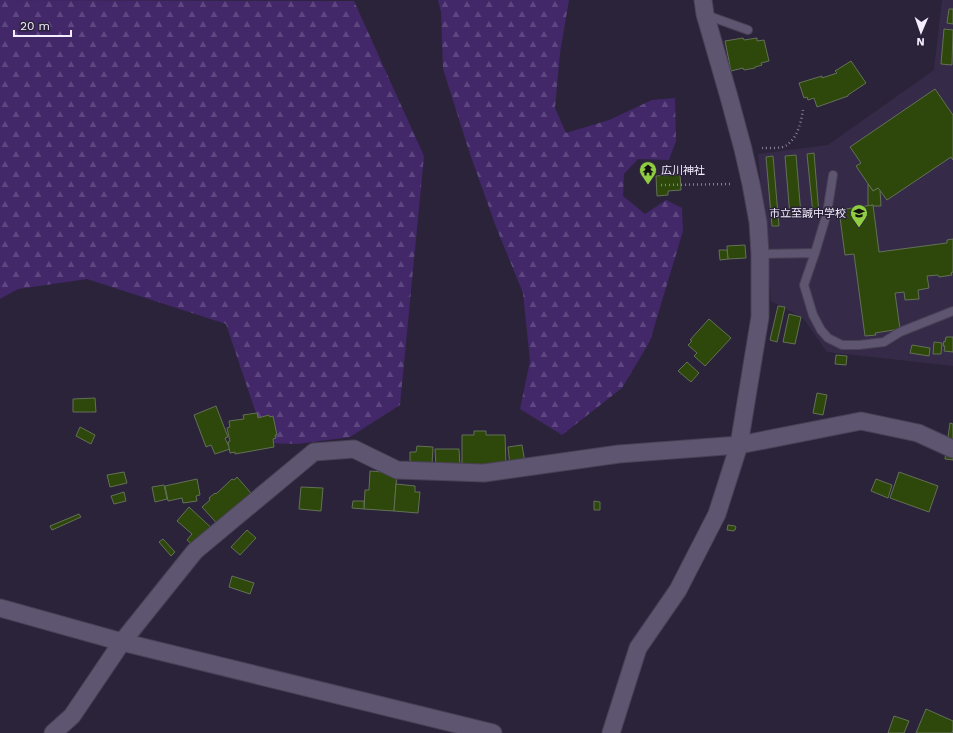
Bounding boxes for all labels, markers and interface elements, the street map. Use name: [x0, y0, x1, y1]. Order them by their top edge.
scale bar: [14, 12, 71, 38]
north arrow: [901, 12, 941, 52]
text: 20 m: [20, 19, 50, 33]
text: N: [916, 35, 925, 48]
temple icon: 広川神社: [638, 160, 658, 185]
place label: 広川神社: [661, 164, 705, 177]
school or university icon: 市立至誠中学校: [849, 203, 869, 228]
place label: 市立至誠中学校: [769, 207, 846, 220]

